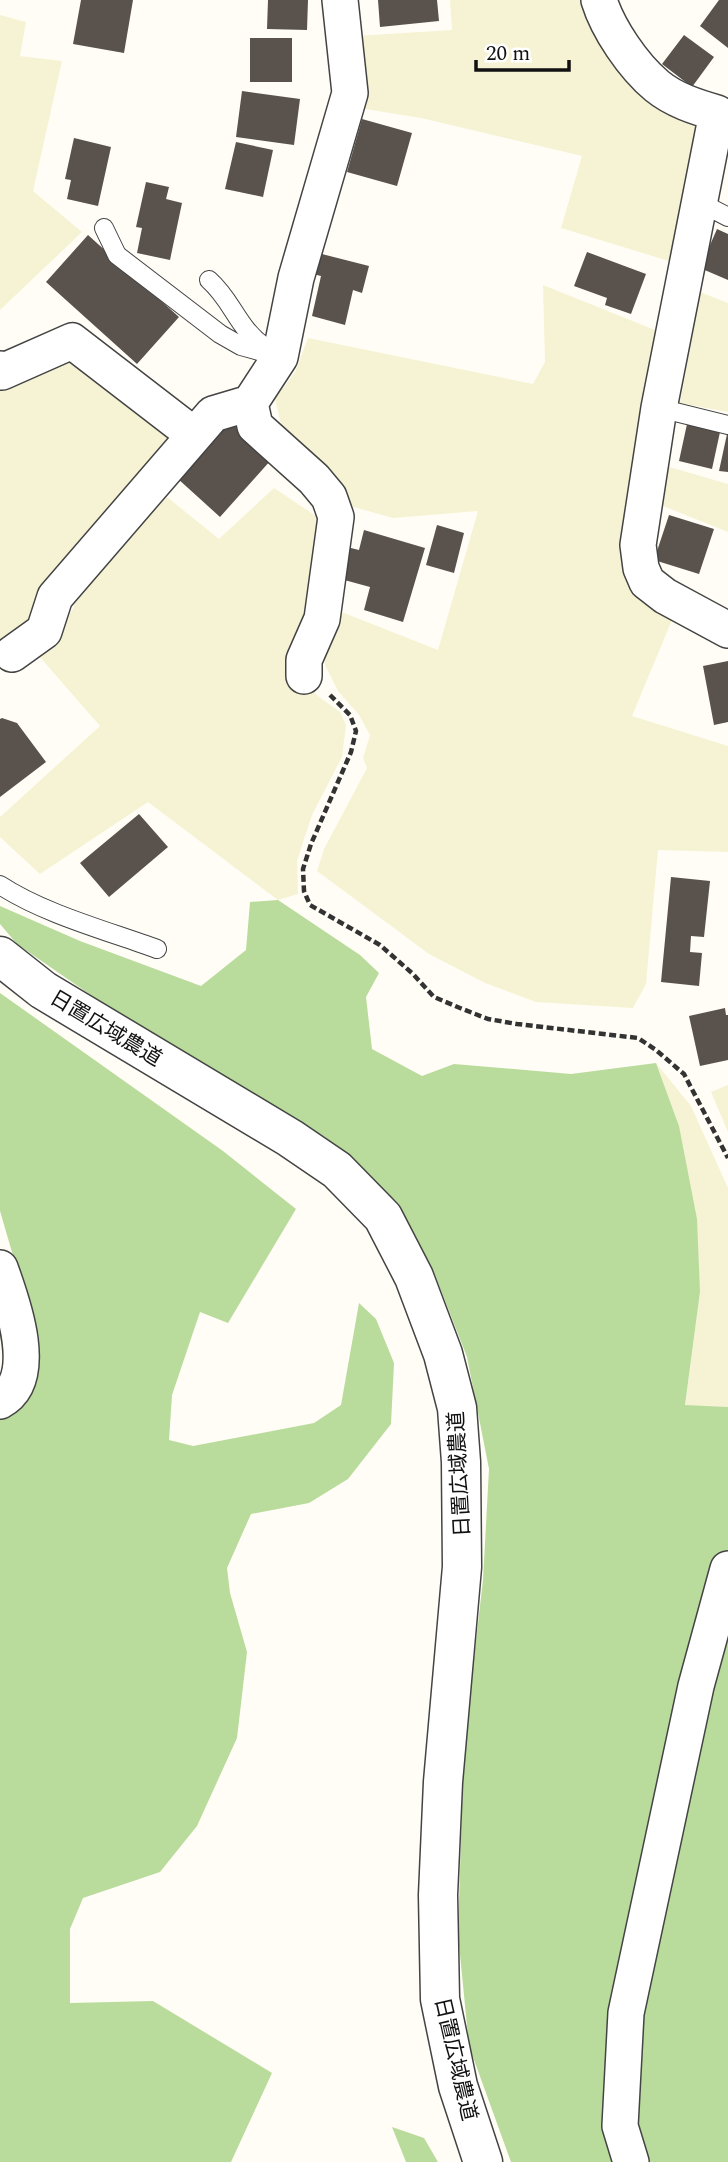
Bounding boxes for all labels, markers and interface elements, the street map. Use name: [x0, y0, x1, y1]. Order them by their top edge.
scale bar: [476, 28, 569, 72]
text: 20 m: [486, 38, 530, 70]
street label: 日置広域農道: [43, 983, 168, 1075]
street label: 日置広域農道: [441, 1410, 479, 1538]
street label: 日置広域農道: [425, 1994, 485, 2124]

